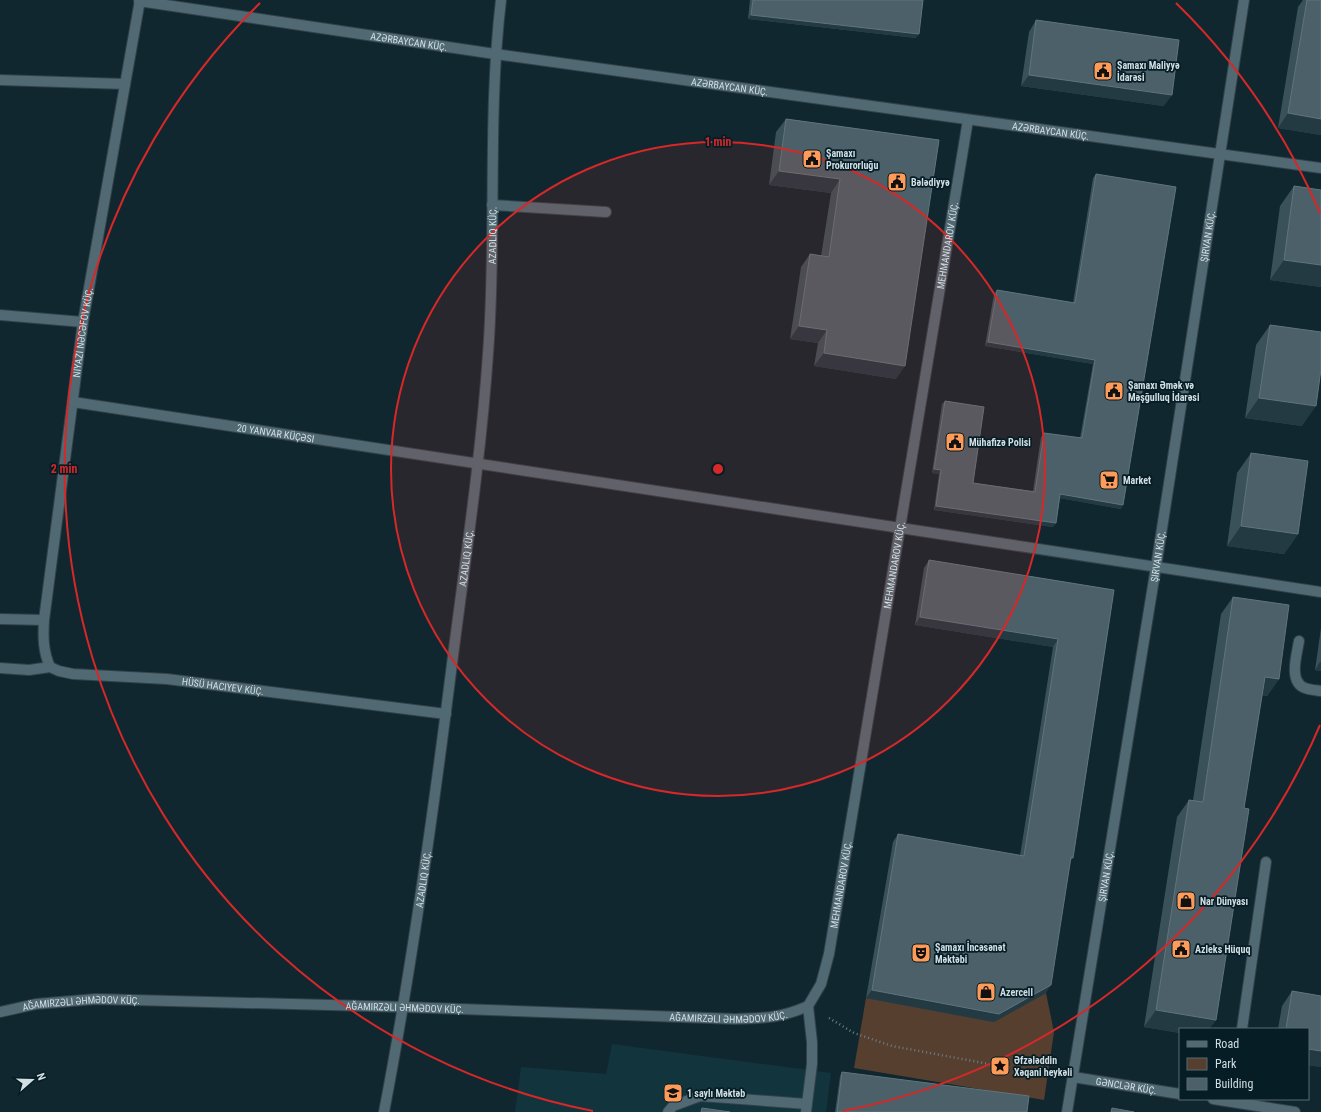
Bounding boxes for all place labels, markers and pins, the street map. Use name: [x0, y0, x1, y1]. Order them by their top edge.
public building icon: Şamaxı Maliyyə İdarəsi: [1092, 60, 1114, 82]
place label: Şamaxı Maliyyə İdarəsi: [1117, 60, 1180, 83]
public building icon: Şamaxı Prokurorluğu: [801, 148, 823, 170]
place label: Şamaxı Prokurorluğu: [826, 148, 878, 171]
public building icon: Bələdiyyə: [886, 171, 908, 193]
place label: Bələdiyyə: [911, 177, 950, 188]
public building icon: Şamaxı Əmək və Məşğulluq İdarəsi: [1103, 380, 1125, 402]
place label: Şamaxı Əmək və Məşğulluq İdarəsi: [1128, 380, 1199, 403]
public building icon: Mühafizə Polisi: [944, 431, 966, 453]
place label: Mühafizə Polisi: [969, 437, 1031, 448]
centre of rings: [711, 462, 725, 476]
supermarket icon: Market: [1098, 469, 1120, 491]
place label: Market: [1123, 475, 1151, 486]
shop icon: Nar Dünyası: [1175, 890, 1197, 912]
place label: Nar Dünyası: [1200, 896, 1248, 907]
public building icon: Azleks Hüquq: [1170, 938, 1192, 960]
place label: Şamaxı İncəsənət Məktəbi: [935, 940, 1005, 965]
theatre icon: Şamaxı İncəsənət Məktəbi: [910, 942, 932, 964]
place label: Azleks Hüquq: [1195, 944, 1250, 955]
shop icon: Azercell: [975, 981, 997, 1003]
place label: Azercell: [1000, 987, 1033, 998]
place icon: Əfzələddin Xəqani heykəli: [989, 1055, 1011, 1077]
place label: Əfzələddin Xəqani heykəli: [1014, 1055, 1072, 1078]
school or university icon: 1 saylı Məktəb: [662, 1082, 684, 1104]
place label: 1 saylı Məktəb: [687, 1088, 745, 1099]

